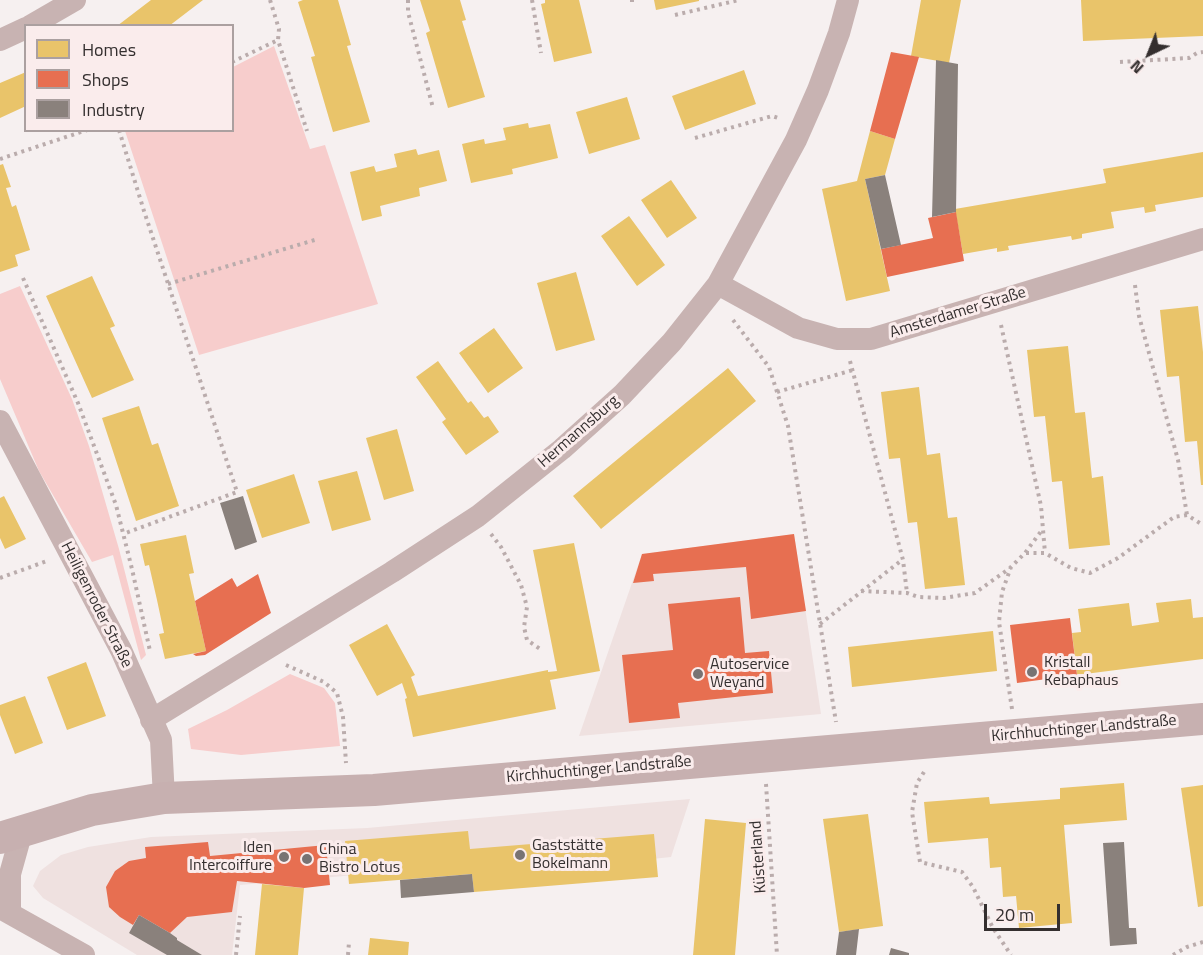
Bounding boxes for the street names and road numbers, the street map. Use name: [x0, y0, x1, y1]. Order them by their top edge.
street label: Amsterdamer Straße: [888, 283, 1028, 343]
street label: Hermannsburg: [535, 392, 623, 472]
street label: Heiligenroder Straße: [56, 539, 136, 671]
street label: Kirchhuchtinger Landstraße: [991, 711, 1177, 747]
street label: Kirchhuchtinger Landstraße: [506, 752, 692, 788]
street label: Küsterland: [747, 820, 771, 894]

